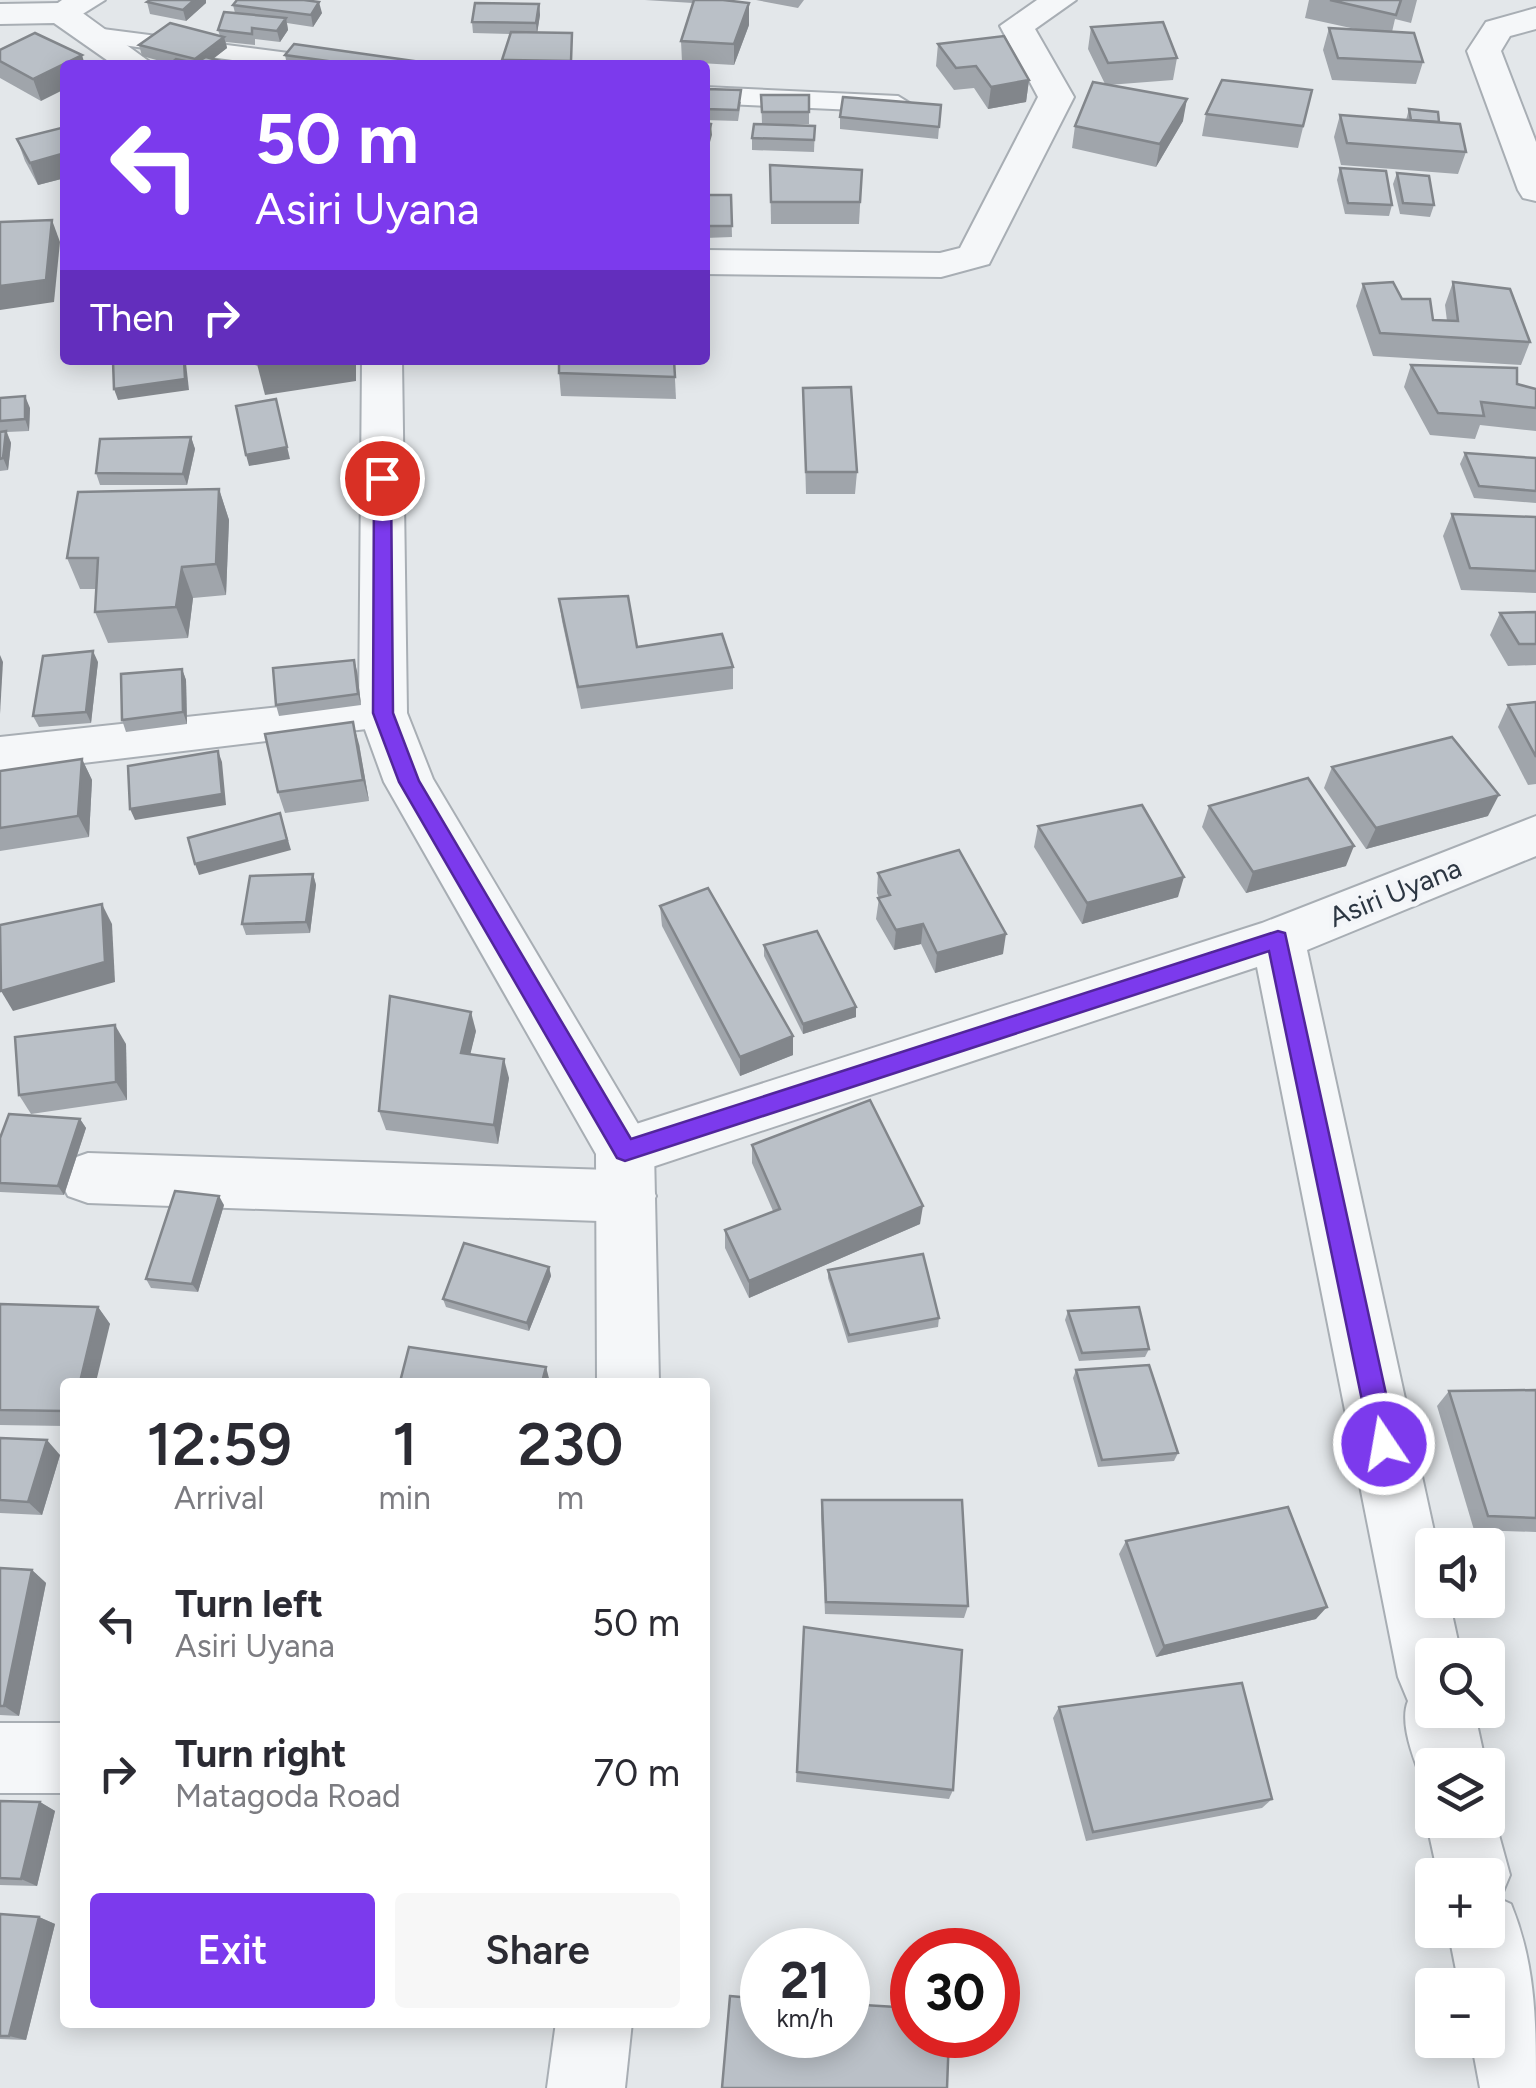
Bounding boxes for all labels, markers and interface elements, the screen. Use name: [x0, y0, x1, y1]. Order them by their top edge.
text: 50 m: [255, 96, 419, 181]
icon: left: [90, 100, 220, 230]
text: Asiri Uyana: [255, 181, 480, 235]
icon: right: [194, 290, 249, 345]
text: Then: [90, 295, 174, 341]
pin: [340, 436, 425, 521]
icon: arrive: [355, 451, 410, 506]
street label: Asiri Uyana: [1324, 850, 1466, 934]
position arrow: [1332, 1392, 1436, 1496]
text: 12:59: [147, 1408, 292, 1480]
text: 1: [392, 1408, 417, 1480]
text: 230: [517, 1408, 624, 1480]
text: Arrival: [174, 1479, 264, 1517]
text: min: [378, 1479, 431, 1517]
text: m: [557, 1479, 584, 1517]
map controls: [1415, 1528, 1505, 2058]
button: sound: [1415, 1528, 1505, 1618]
text: Turn left: [175, 1581, 323, 1627]
icon: left: [90, 1596, 145, 1651]
text: 50 m: [592, 1600, 680, 1646]
text: Asiri Uyana: [175, 1627, 335, 1665]
button: search: [1415, 1638, 1505, 1728]
text: Turn right: [175, 1731, 347, 1777]
icon: right: [90, 1746, 145, 1801]
button: layers: [1415, 1748, 1505, 1838]
text: 70 m: [594, 1750, 680, 1796]
text: Matagoda Road: [175, 1777, 401, 1815]
button: +: [1415, 1858, 1505, 1948]
button: Exit: [90, 1893, 375, 2008]
button: Share: [395, 1893, 680, 2008]
speed limit sign: 30: [890, 1928, 1020, 2058]
text: 21: [780, 1950, 830, 2011]
button: −: [1415, 1968, 1505, 2058]
text: km/h: [776, 2003, 834, 2033]

